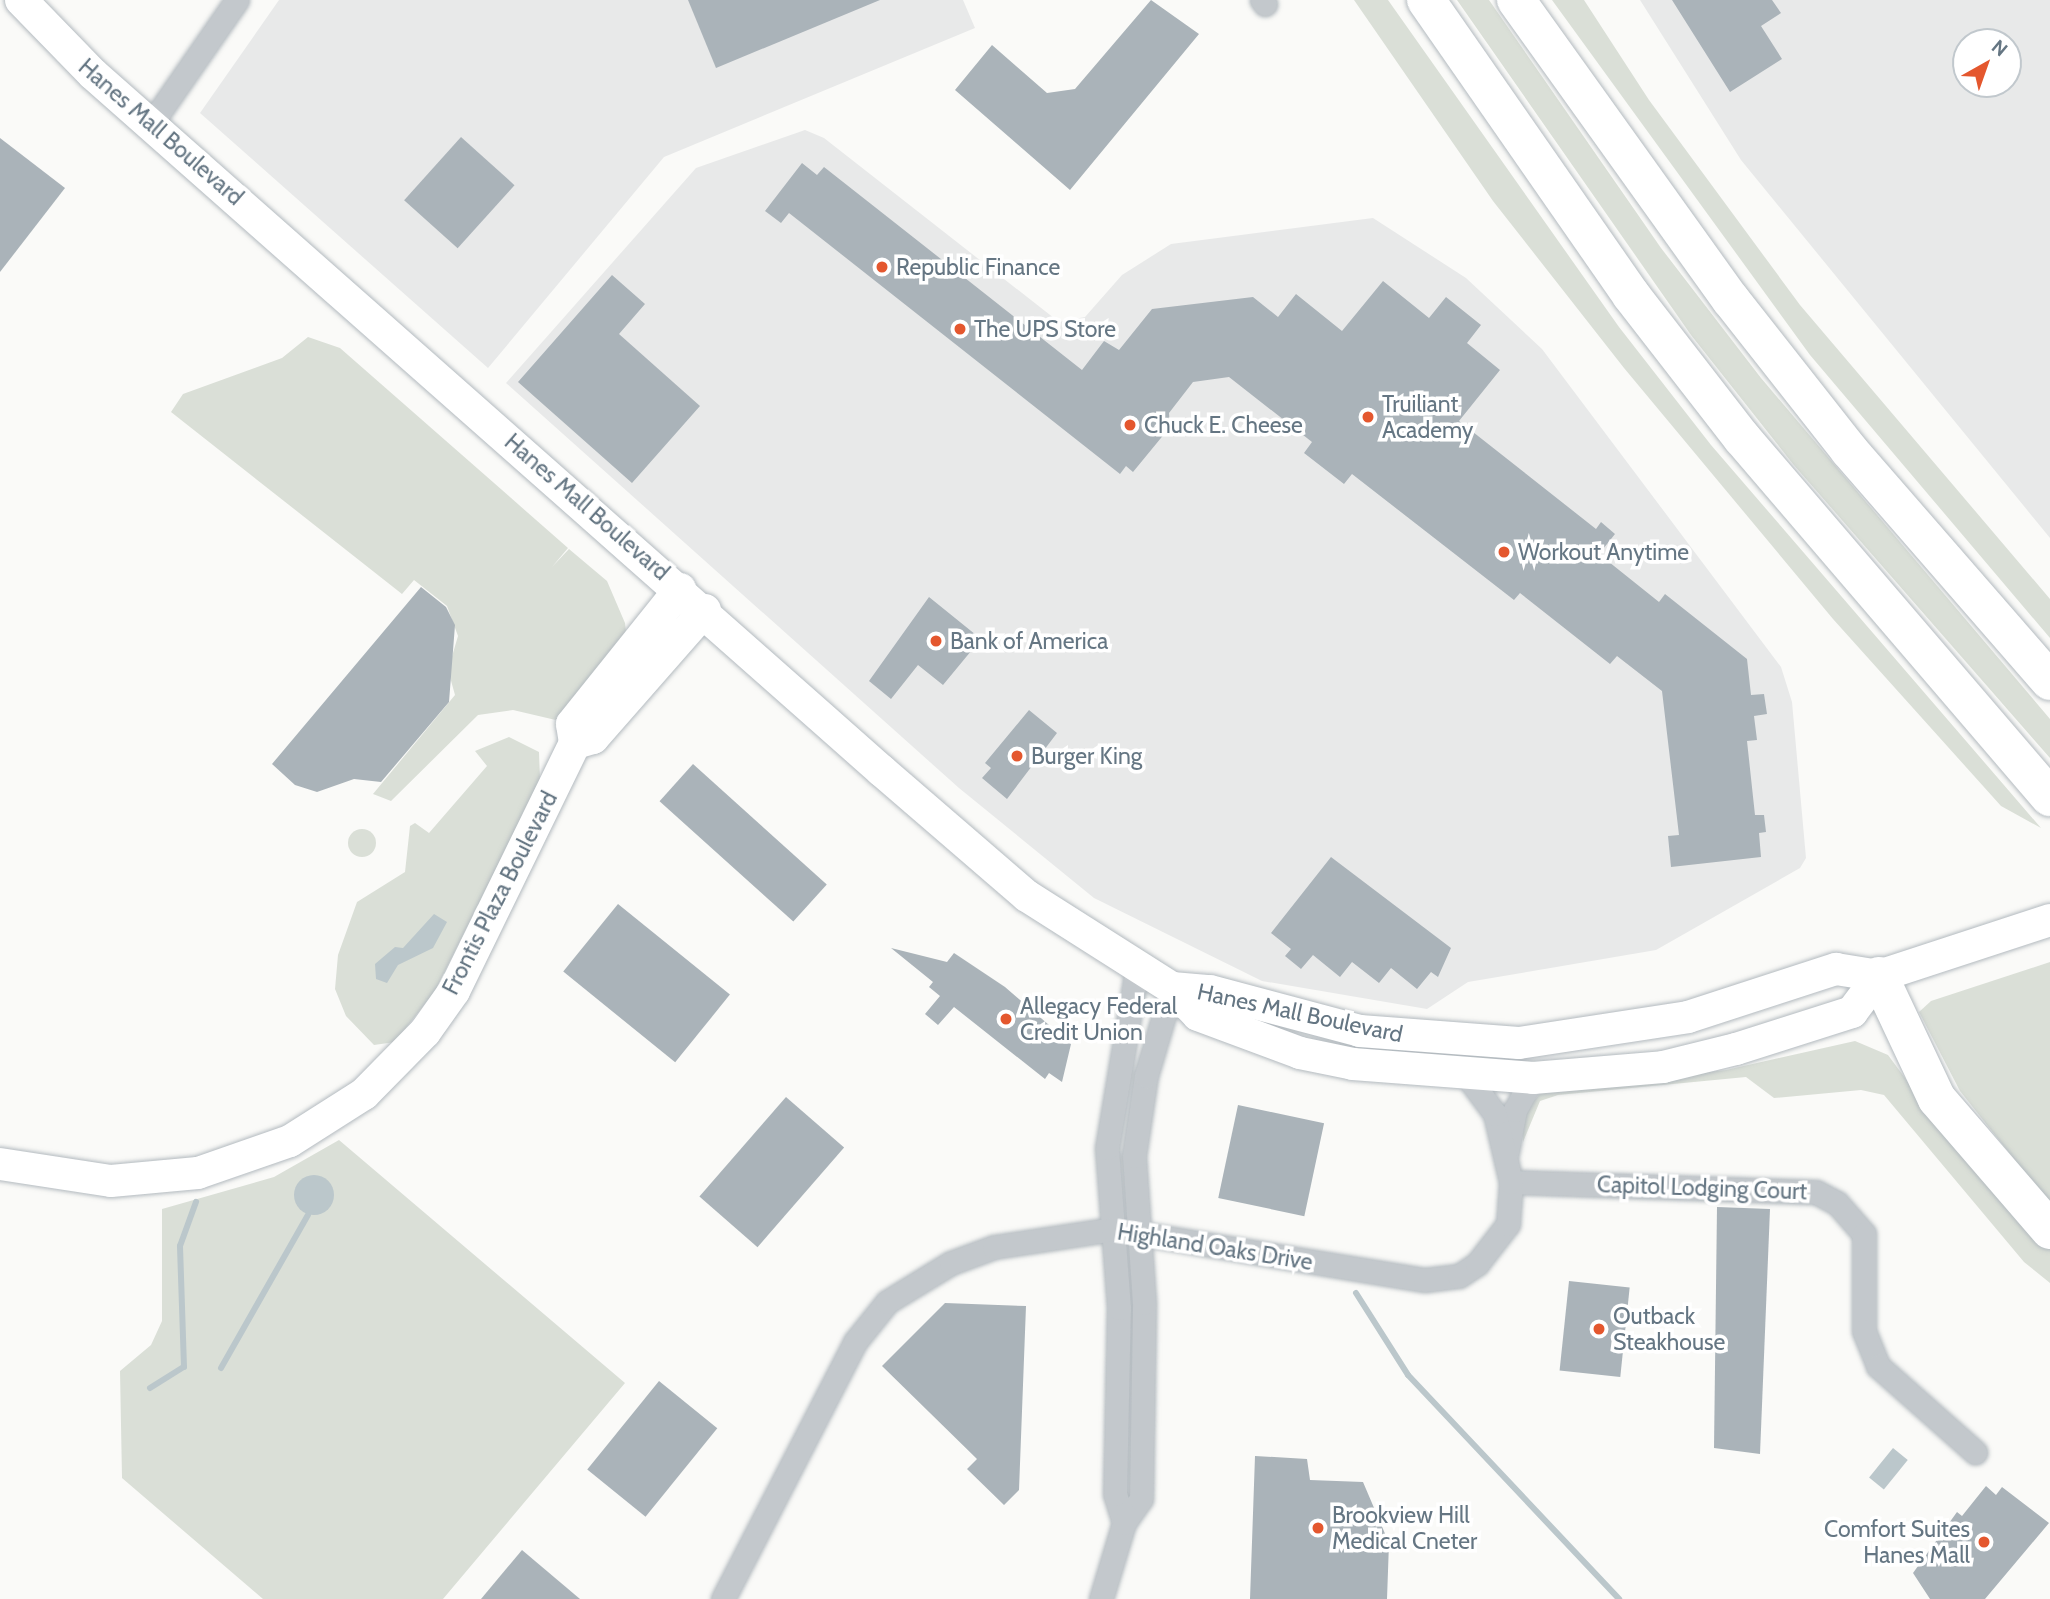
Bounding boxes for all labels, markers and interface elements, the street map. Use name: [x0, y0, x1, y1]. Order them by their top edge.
north arrow: [1952, 28, 2022, 98]
text: N: [1987, 35, 2012, 61]
street label: Hanes Mall Boulevard: [73, 53, 249, 211]
place label: Republic Finance: [896, 253, 1060, 281]
marker: Republic Finance: [874, 259, 890, 275]
place label: The UPS Store: [974, 315, 1116, 343]
marker: The UPS Store: [952, 321, 968, 337]
place label: Truiliant Academy: [1382, 390, 1473, 444]
marker: Truiliant Academy: [1360, 409, 1376, 425]
place label: Chuck E. Cheese: [1144, 411, 1303, 439]
marker: Chuck E. Cheese: [1122, 417, 1138, 433]
street label: Hanes Mall Boulevard: [499, 428, 675, 586]
place label: Workout Anytime: [1518, 538, 1689, 566]
marker: Workout Anytime: [1496, 544, 1512, 560]
place label: Bank of America: [950, 627, 1108, 655]
marker: Bank of America: [928, 633, 944, 649]
place label: Burger King: [1031, 742, 1142, 770]
marker: Burger King: [1009, 748, 1025, 764]
street label: Frontis Plaza Boulevard: [437, 787, 563, 999]
street label: Hanes Mall Boulevard: [1195, 978, 1405, 1048]
place label: Allegacy Federal Credit Union: [1020, 992, 1177, 1046]
marker: Allegacy Federal Credit Union: [998, 1011, 1014, 1027]
street label: Capitol Lodging Court: [1596, 1171, 1808, 1205]
street label: Highland Oaks Drive: [1115, 1218, 1315, 1276]
place label: Outback Steakhouse: [1613, 1302, 1725, 1356]
marker: Outback Steakhouse: [1591, 1321, 1607, 1337]
place label: Brookview Hill Medical Cneter: [1332, 1501, 1477, 1555]
place label: Comfort Suites Hanes Mall: [1824, 1515, 1970, 1569]
marker: Brookview Hill Medical Cneter: [1310, 1520, 1326, 1536]
marker: Comfort Suites Hanes Mall: [1976, 1534, 1992, 1550]

